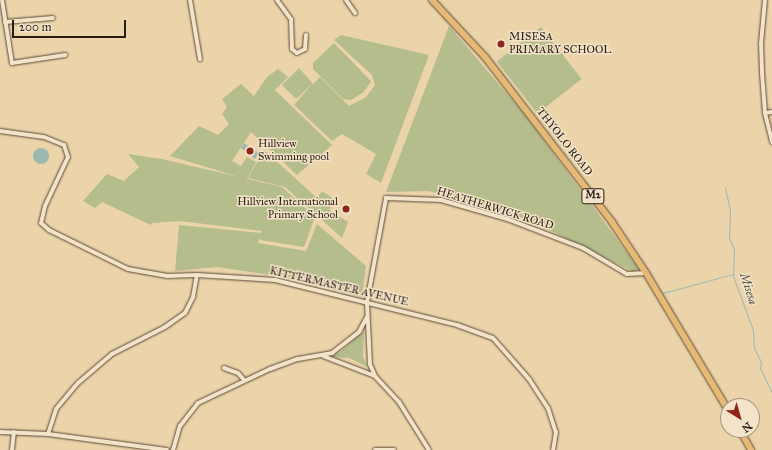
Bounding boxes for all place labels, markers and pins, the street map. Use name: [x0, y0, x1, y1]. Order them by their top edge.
place label: MISESA PRIMARY SCHOOL: [509, 31, 611, 57]
marker: MISESA PRIMARY SCHOOL: [496, 39, 506, 49]
place label: Hillview Swimming pool: [258, 138, 329, 164]
marker: Hillview Swimming pool: [245, 146, 255, 156]
place label: Hillview International Primary School: [237, 196, 338, 222]
marker: Hillview International Primary School: [341, 204, 351, 214]

